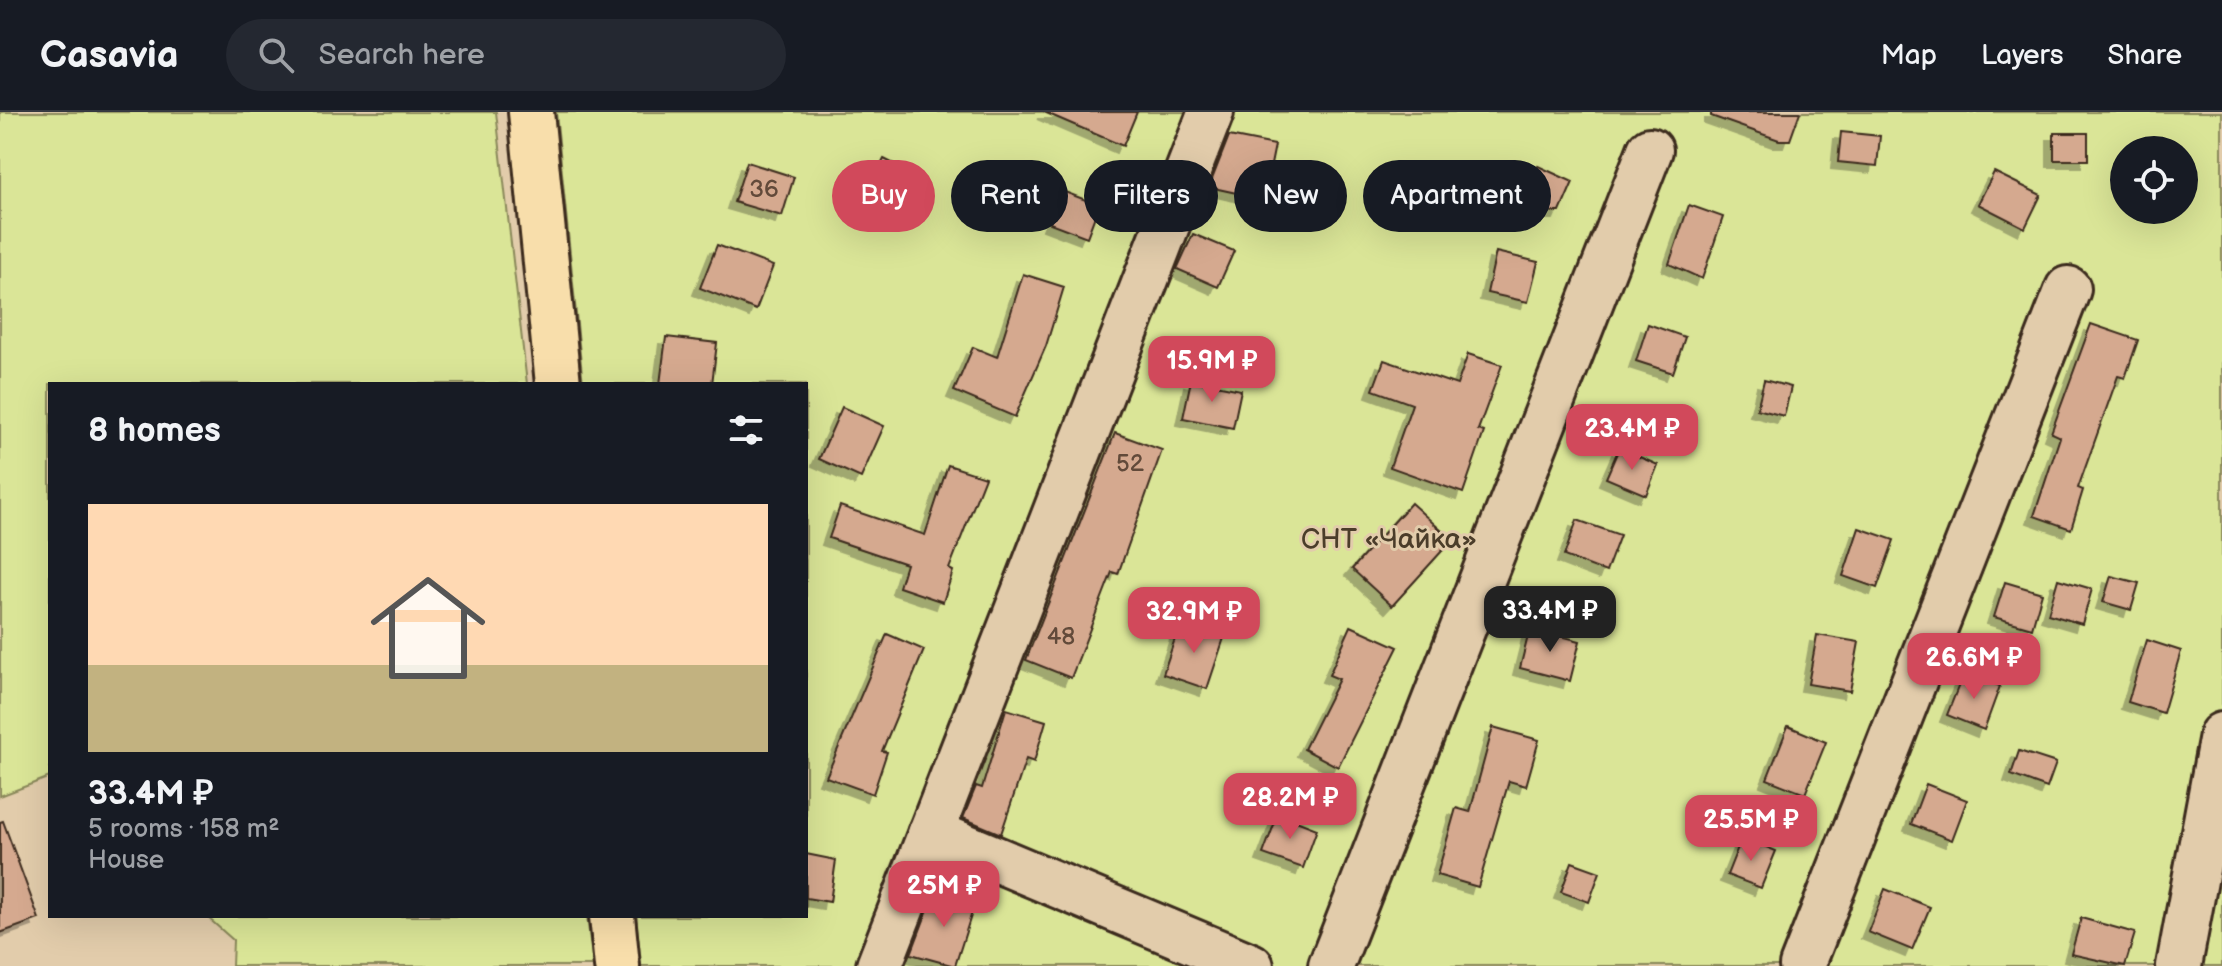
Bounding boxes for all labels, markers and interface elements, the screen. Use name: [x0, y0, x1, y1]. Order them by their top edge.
search box: [226, 19, 786, 91]
text: Casavia: [40, 33, 178, 78]
icon: search: [254, 33, 298, 77]
text: Search here: [318, 37, 485, 73]
text: Map: [1881, 39, 1937, 72]
text: Layers: [1981, 39, 2064, 72]
text: Share: [2108, 39, 2182, 72]
map controls: [2110, 136, 2198, 224]
button: locate: [2110, 136, 2198, 224]
chip: Buy: [832, 160, 935, 232]
chip: Rent: [951, 160, 1068, 232]
chip: Filters: [1084, 160, 1218, 232]
chip: New: [1234, 160, 1347, 232]
chip: Apartment: [1363, 160, 1551, 232]
house number: 36: [749, 175, 779, 204]
pin: 15.9M ₽: [1138, 336, 1286, 404]
text: 15.9M ₽: [1166, 346, 1258, 377]
pin: 23.4M ₽: [1558, 404, 1706, 472]
icon: filters: [724, 408, 768, 452]
text: 8 homes: [88, 410, 221, 451]
text: 23.4M ₽: [1584, 414, 1680, 445]
house number: 52: [1116, 449, 1144, 478]
park label: СНТ «Чайка»: [1301, 523, 1477, 556]
icon: home: [356, 556, 500, 700]
pin: 33.4M ₽: [1476, 586, 1624, 654]
pin: 32.9M ₽: [1120, 587, 1268, 655]
text: 33.4M ₽: [1502, 596, 1598, 627]
text: 32.9M ₽: [1146, 597, 1242, 628]
house number: 48: [1047, 622, 1075, 651]
pin: 26.6M ₽: [1900, 633, 2048, 701]
text: 26.6M ₽: [1925, 643, 2023, 674]
text: 33.4M ₽: [88, 773, 214, 814]
pin: 28.2M ₽: [1216, 773, 1364, 841]
text: 28.2M ₽: [1241, 783, 1339, 814]
pin: 25.5M ₽: [1677, 795, 1825, 863]
text: 25.5M ₽: [1703, 805, 1799, 836]
text: 5 rooms · 158 m²: [88, 814, 280, 845]
text: House: [88, 845, 164, 876]
pin: 25M ₽: [888, 861, 1000, 929]
text: 25M ₽: [906, 871, 982, 902]

